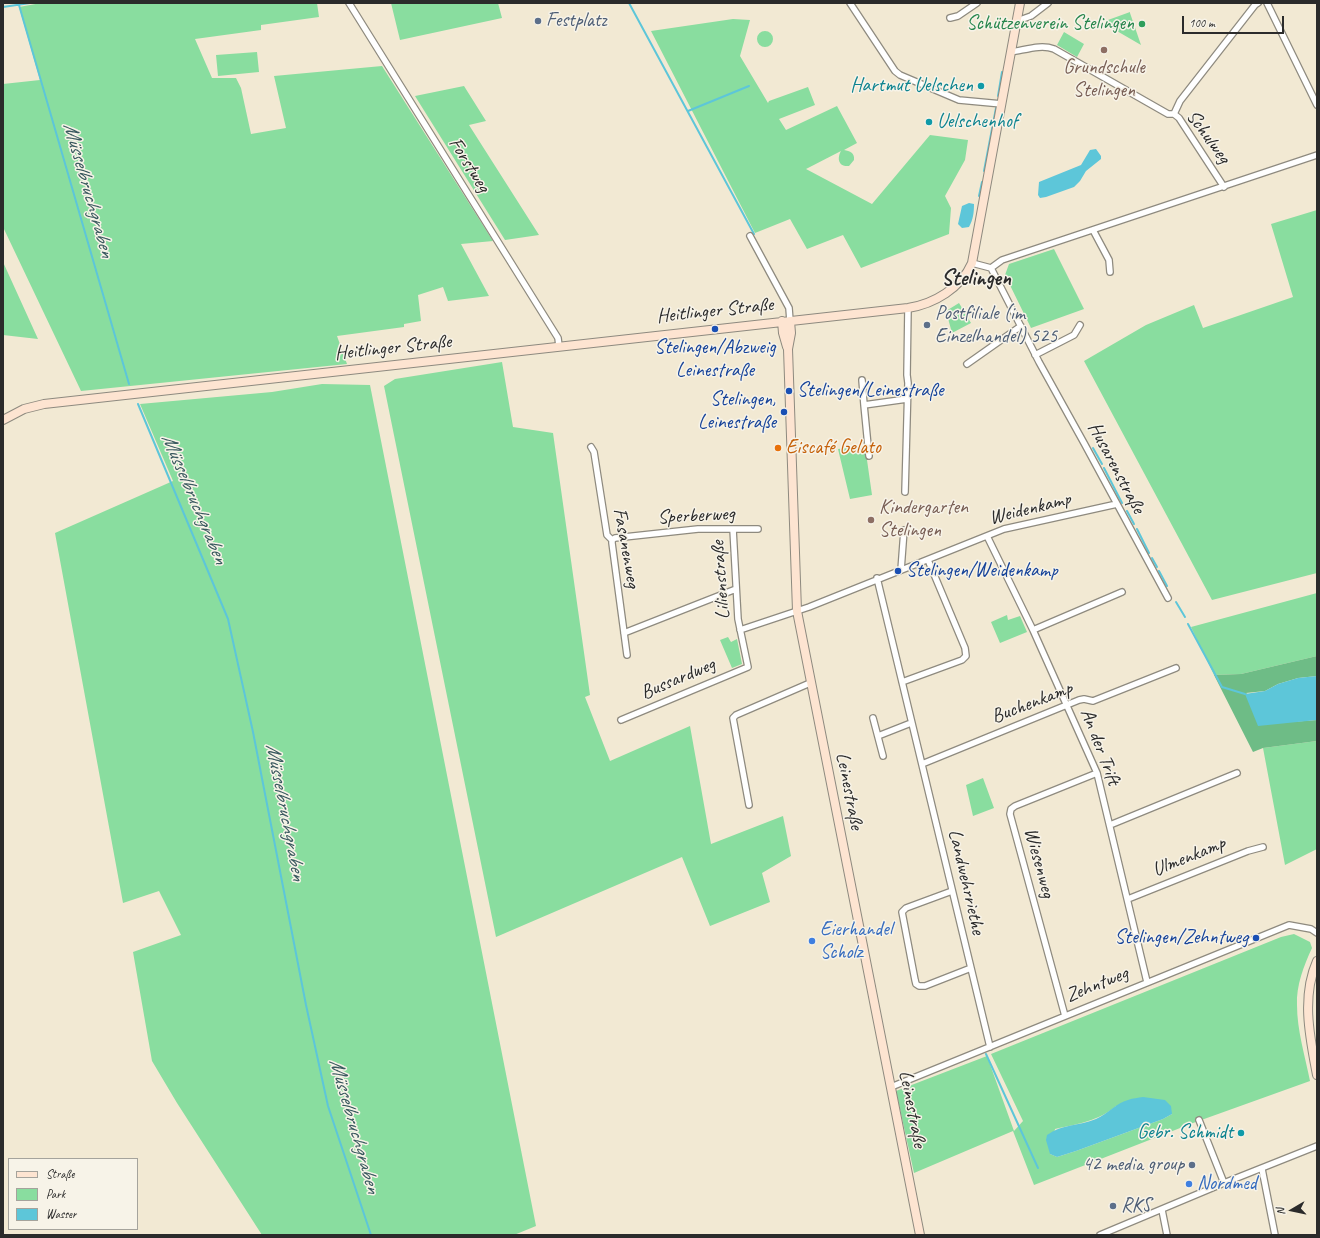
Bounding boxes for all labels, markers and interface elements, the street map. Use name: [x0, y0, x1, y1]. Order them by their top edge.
scale bar: [1184, 8, 1286, 34]
place label: Festplatz: [546, 9, 607, 33]
place label: Schützenverein Stelingen: [966, 12, 1134, 36]
text: 100 m: [1189, 15, 1215, 31]
marker: Festplatz: [533, 16, 543, 26]
marker: Schützenverein Stelingen: [1137, 19, 1147, 29]
marker: Grundschule Stelingen: [1099, 45, 1109, 55]
place label: Grundschule Stelingen: [1063, 56, 1145, 103]
place label: Hartmut Uelschen: [850, 74, 973, 98]
marker: Hartmut Uelschen: [976, 81, 986, 91]
street label: Schulweg: [1181, 106, 1235, 168]
place label: Uelschenhof: [937, 110, 1018, 134]
marker: Uelschenhof: [924, 117, 934, 127]
water label: Müsselbruchgraben: [57, 120, 119, 260]
street label: Forstweg: [443, 133, 495, 197]
district label: Stelingen: [941, 266, 1011, 292]
street label: Heitlinger Straße: [656, 293, 774, 329]
place label: Postfiliale (im Einzelhandel) 525: [935, 302, 1057, 349]
marker: Postfiliale (im Einzelhandel) 525: [922, 320, 932, 330]
marker: Stelingen/Abzweig Leinestraße: [710, 324, 720, 334]
street label: Heitlinger Straße: [334, 330, 452, 366]
place label: Stelingen/Abzweig Leinestraße: [654, 336, 776, 383]
place label: Stelingen/Leinestraße: [797, 379, 944, 403]
marker: Stelingen/Leinestraße: [784, 386, 794, 396]
place label: Stelingen, Leinestraße: [698, 388, 776, 435]
marker: Stelingen, Leinestraße: [779, 407, 789, 417]
street label: Husarenstraße: [1082, 418, 1150, 518]
water label: Müsselbruchgraben: [155, 430, 233, 568]
place label: Eiscafé Gelato: [786, 436, 881, 460]
marker: Eiscafé Gelato: [773, 443, 783, 453]
street label: Weidenkamp: [987, 487, 1073, 531]
place label: Kindergarten Stelingen: [879, 496, 968, 543]
street label: Sperberweg: [657, 502, 735, 530]
street label: Fasanenweg: [607, 506, 645, 590]
marker: Kindergarten Stelingen: [866, 515, 876, 525]
street label: Lilienstraße: [706, 540, 736, 620]
place label: Stelingen/Weidenkamp: [906, 559, 1058, 583]
marker: Stelingen/Weidenkamp: [893, 566, 903, 576]
street label: Bussardweg: [637, 653, 719, 705]
street label: Buchenkamp: [988, 677, 1076, 729]
street label: An der Trift: [1074, 705, 1126, 789]
water label: Müsselbruchgraben: [259, 742, 311, 882]
street label: Leinestraße: [830, 750, 868, 832]
street label: Wiesenweg: [1018, 825, 1060, 901]
street label: Landwehrriethe: [942, 827, 990, 937]
street label: Ulmenkamp: [1149, 832, 1229, 882]
place label: Eierhandel Scholz: [820, 918, 892, 965]
place label: Stelingen/Zehntweg: [1114, 926, 1248, 950]
marker: Stelingen/Zehntweg: [1251, 933, 1261, 943]
marker: Eierhandel Scholz: [807, 936, 817, 946]
street label: Zehntweg: [1062, 962, 1132, 1008]
water label: Müsselbruchgraben: [323, 1056, 385, 1196]
street label: Leinestraße: [893, 1068, 931, 1150]
place label: Gebr. Schmidt: [1137, 1121, 1233, 1145]
marker: Gebr. Schmidt: [1236, 1128, 1246, 1138]
place label: 42 media group: [1083, 1153, 1184, 1177]
legend: [8, 1158, 138, 1230]
marker: 42 media group: [1187, 1160, 1197, 1170]
text: Straße: [46, 1166, 74, 1182]
place label: Nordmed: [1197, 1172, 1257, 1196]
marker: Nordmed: [1184, 1179, 1194, 1189]
text: Park: [46, 1186, 65, 1202]
north arrow: [1272, 1190, 1312, 1230]
place label: RKS: [1121, 1194, 1151, 1218]
marker: RKS: [1108, 1201, 1118, 1211]
text: Wasser: [46, 1206, 76, 1222]
text: N: [1273, 1207, 1288, 1216]

